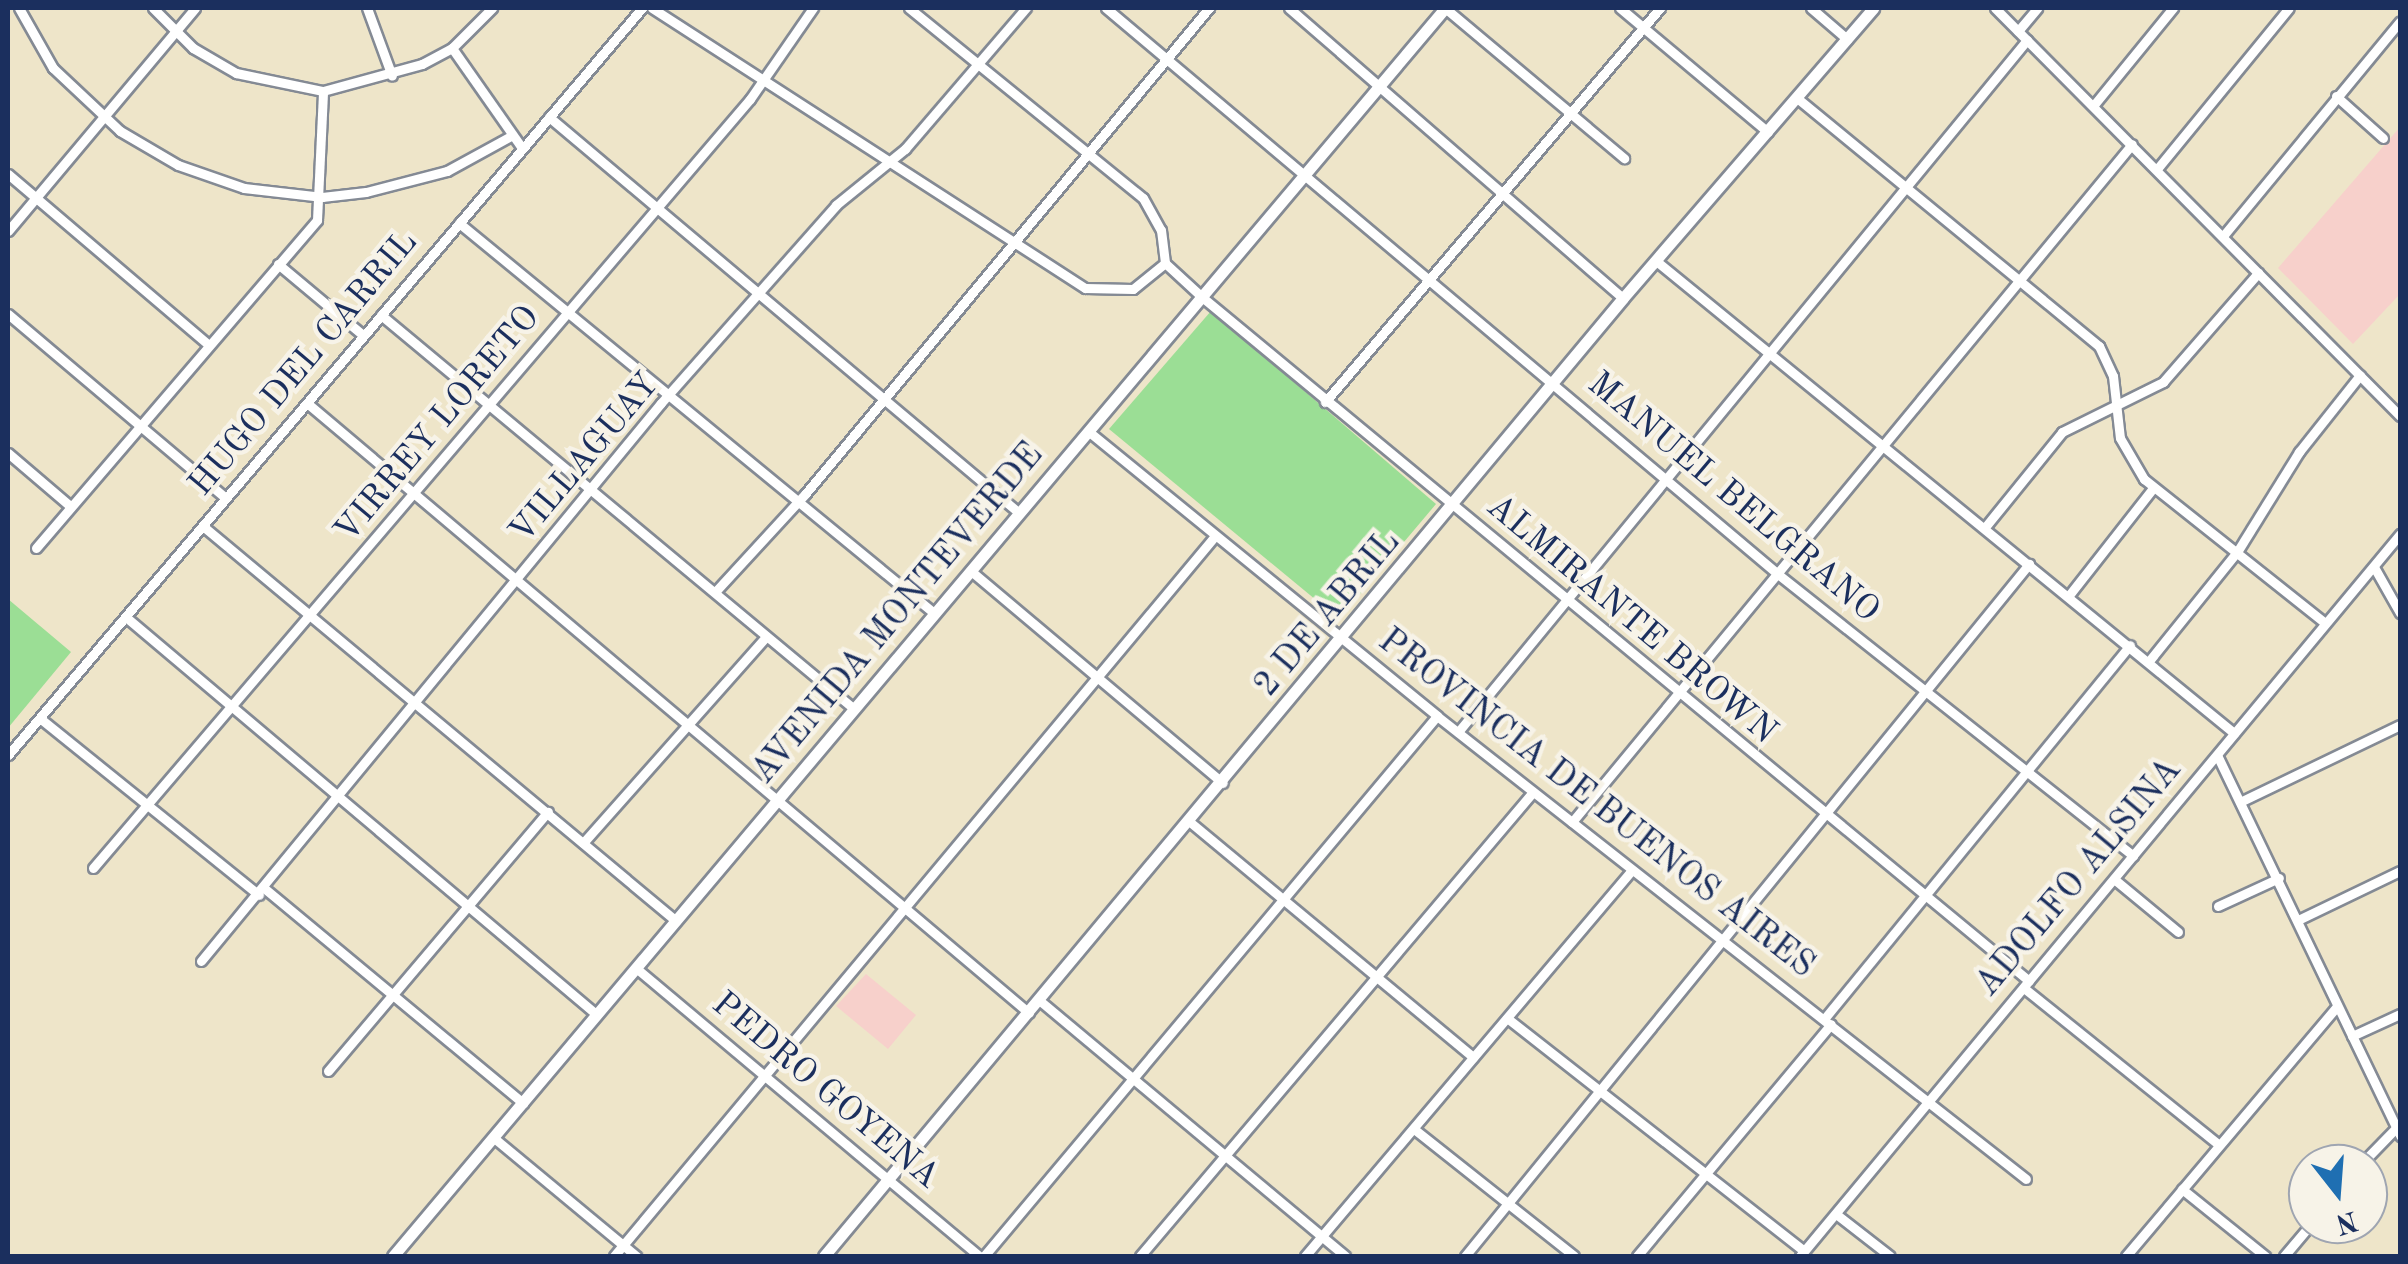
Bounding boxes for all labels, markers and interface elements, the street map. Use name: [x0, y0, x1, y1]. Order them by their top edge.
street label: HUGO DEL CARRIL: [181, 223, 427, 505]
street label: VIRREY LORETO: [326, 298, 550, 552]
street label: MANUEL BELGRANO: [1579, 364, 1887, 632]
street label: VILLAGUAY: [501, 365, 669, 553]
street label: AVENIDA MONTEVERDE: [743, 435, 1053, 793]
street label: ALMIRANTE BROWN: [1477, 486, 1785, 754]
street label: 2 DE ABRIL: [1246, 522, 1410, 706]
street label: PROVINCIA DE BUENOS AIRES: [1369, 620, 1823, 988]
street label: ADOLFO ALSINA: [1967, 750, 2191, 1006]
street label: PEDRO GOYENA: [703, 984, 947, 1198]
north arrow: [2288, 1144, 2388, 1244]
text: N: [2332, 1204, 2361, 1237]

